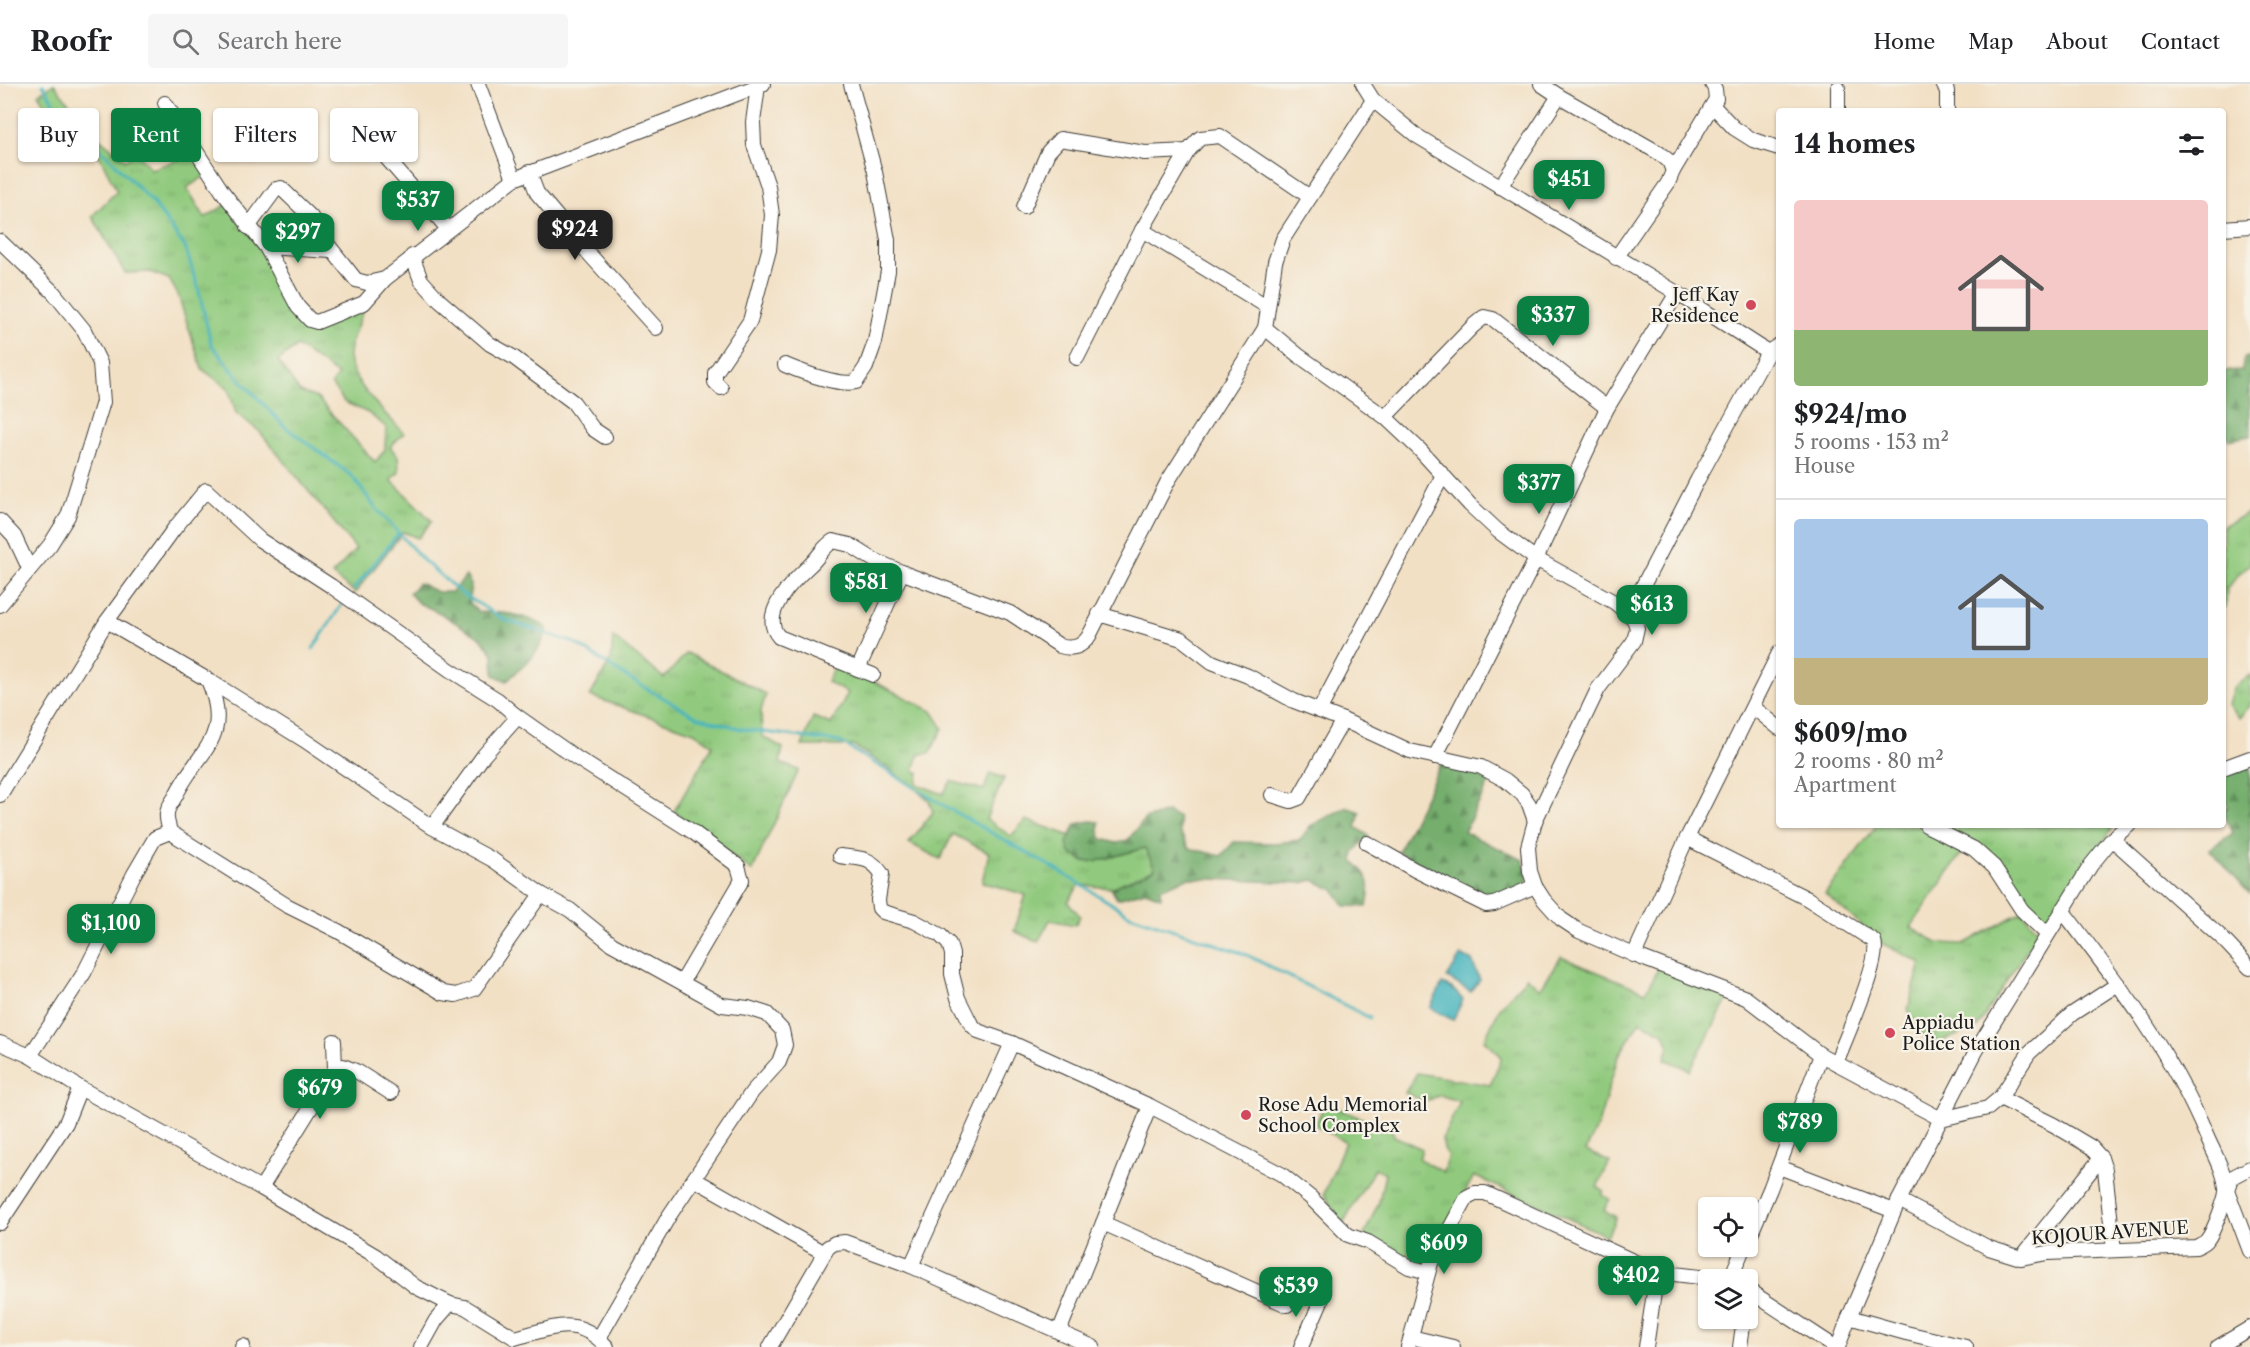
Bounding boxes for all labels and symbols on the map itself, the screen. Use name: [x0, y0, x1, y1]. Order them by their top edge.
pin: $451: [1533, 160, 1605, 211]
pin: $537: [382, 181, 454, 232]
pin: $924: [539, 210, 611, 261]
pin: $297: [262, 213, 334, 264]
place label: Jeff Kay Residence: [1651, 284, 1740, 327]
pin: $337: [1517, 296, 1589, 347]
marker: Jeff Kay Residence: [1744, 298, 1758, 312]
pin: $377: [1503, 464, 1575, 515]
pin: $581: [830, 563, 902, 614]
pin: $613: [1616, 585, 1688, 636]
pin: $1,100: [62, 904, 160, 955]
place label: Appiadu Police Station: [1901, 1012, 2020, 1055]
marker: Appiadu Police Station: [1883, 1026, 1897, 1040]
pin: $679: [284, 1069, 356, 1120]
place label: Rose Adu Memorial School Complex: [1258, 1094, 1428, 1137]
pin: $789: [1764, 1103, 1836, 1154]
marker: Rose Adu Memorial School Complex: [1239, 1108, 1253, 1122]
street label: KOJOUR AVENUE: [2030, 1217, 2190, 1249]
pin: $609: [1408, 1224, 1480, 1275]
pin: $402: [1600, 1256, 1672, 1307]
pin: $539: [1260, 1267, 1332, 1318]

